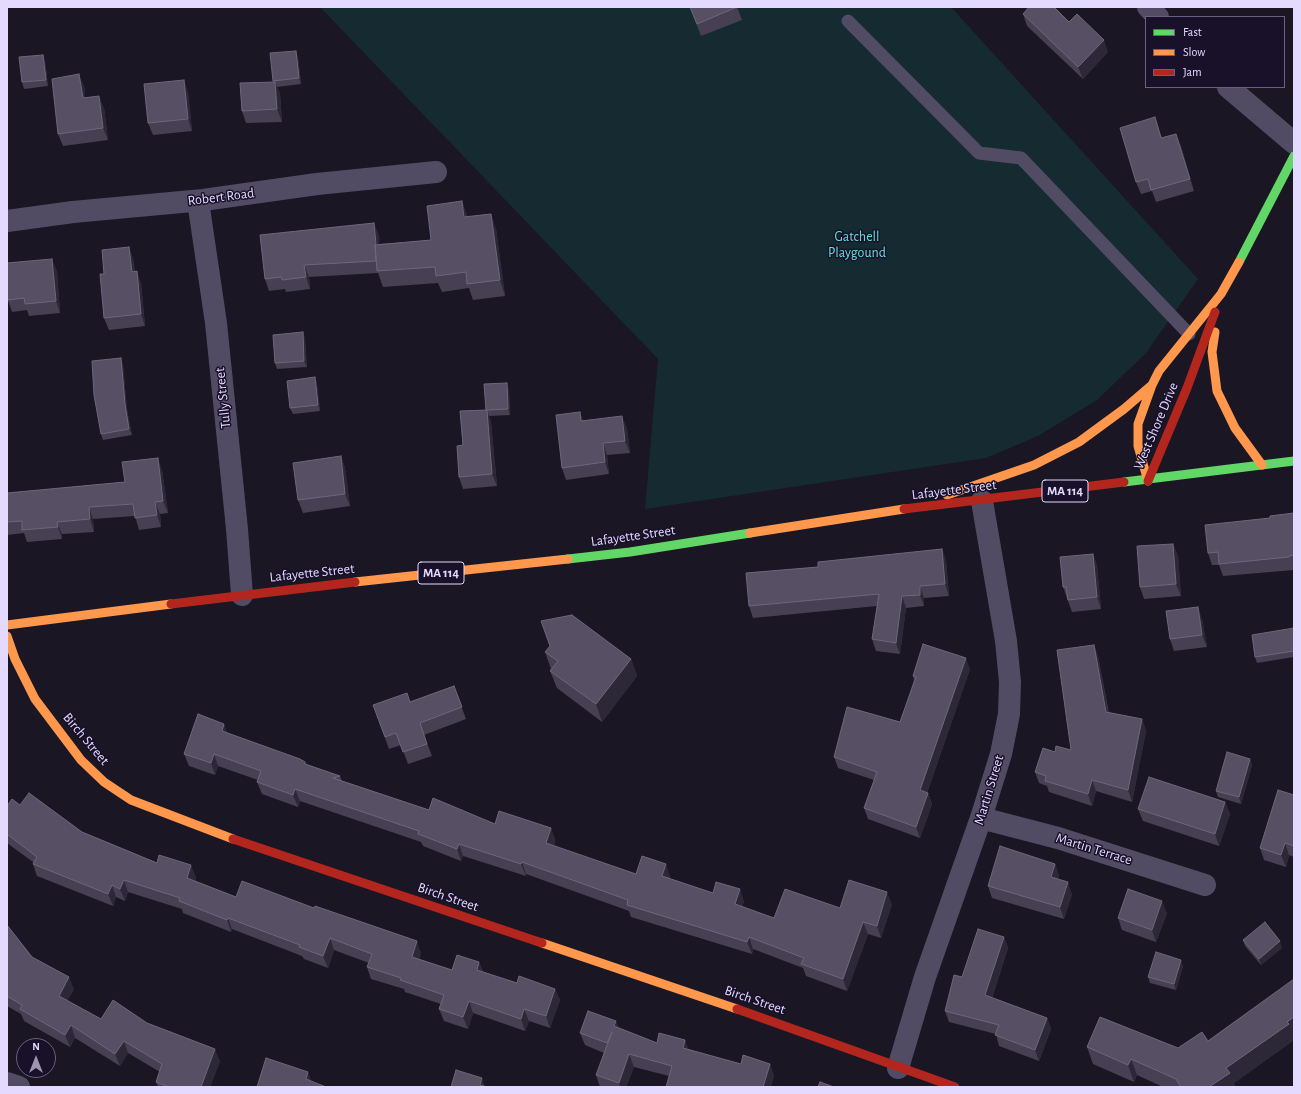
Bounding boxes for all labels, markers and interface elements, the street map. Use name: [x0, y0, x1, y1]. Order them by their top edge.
legend: [1145, 16, 1285, 88]
text: Fast: [1183, 26, 1202, 38]
text: Slow: [1183, 46, 1205, 58]
text: Jam: [1183, 66, 1202, 78]
street label: Robert Road: [187, 185, 255, 209]
park label: Gatchell Playgound: [828, 229, 886, 262]
street label: Tully Street: [211, 367, 235, 429]
street label: West Shore Drive: [1130, 380, 1182, 472]
street label: Lafayette Street: [911, 476, 997, 504]
road number: MA 114: [1042, 480, 1088, 502]
street label: Lafayette Street: [590, 522, 676, 550]
street label: Lafayette Street: [269, 560, 355, 586]
road number: MA 114: [418, 562, 464, 584]
street label: Birch Street: [59, 709, 113, 769]
street label: Martin Street: [970, 753, 1008, 827]
street label: Martin Terrace: [1054, 829, 1134, 869]
street label: Birch Street: [415, 879, 481, 915]
street label: Birch Street: [722, 982, 788, 1018]
north arrow: [16, 1038, 56, 1078]
text: N: [32, 1041, 40, 1052]

